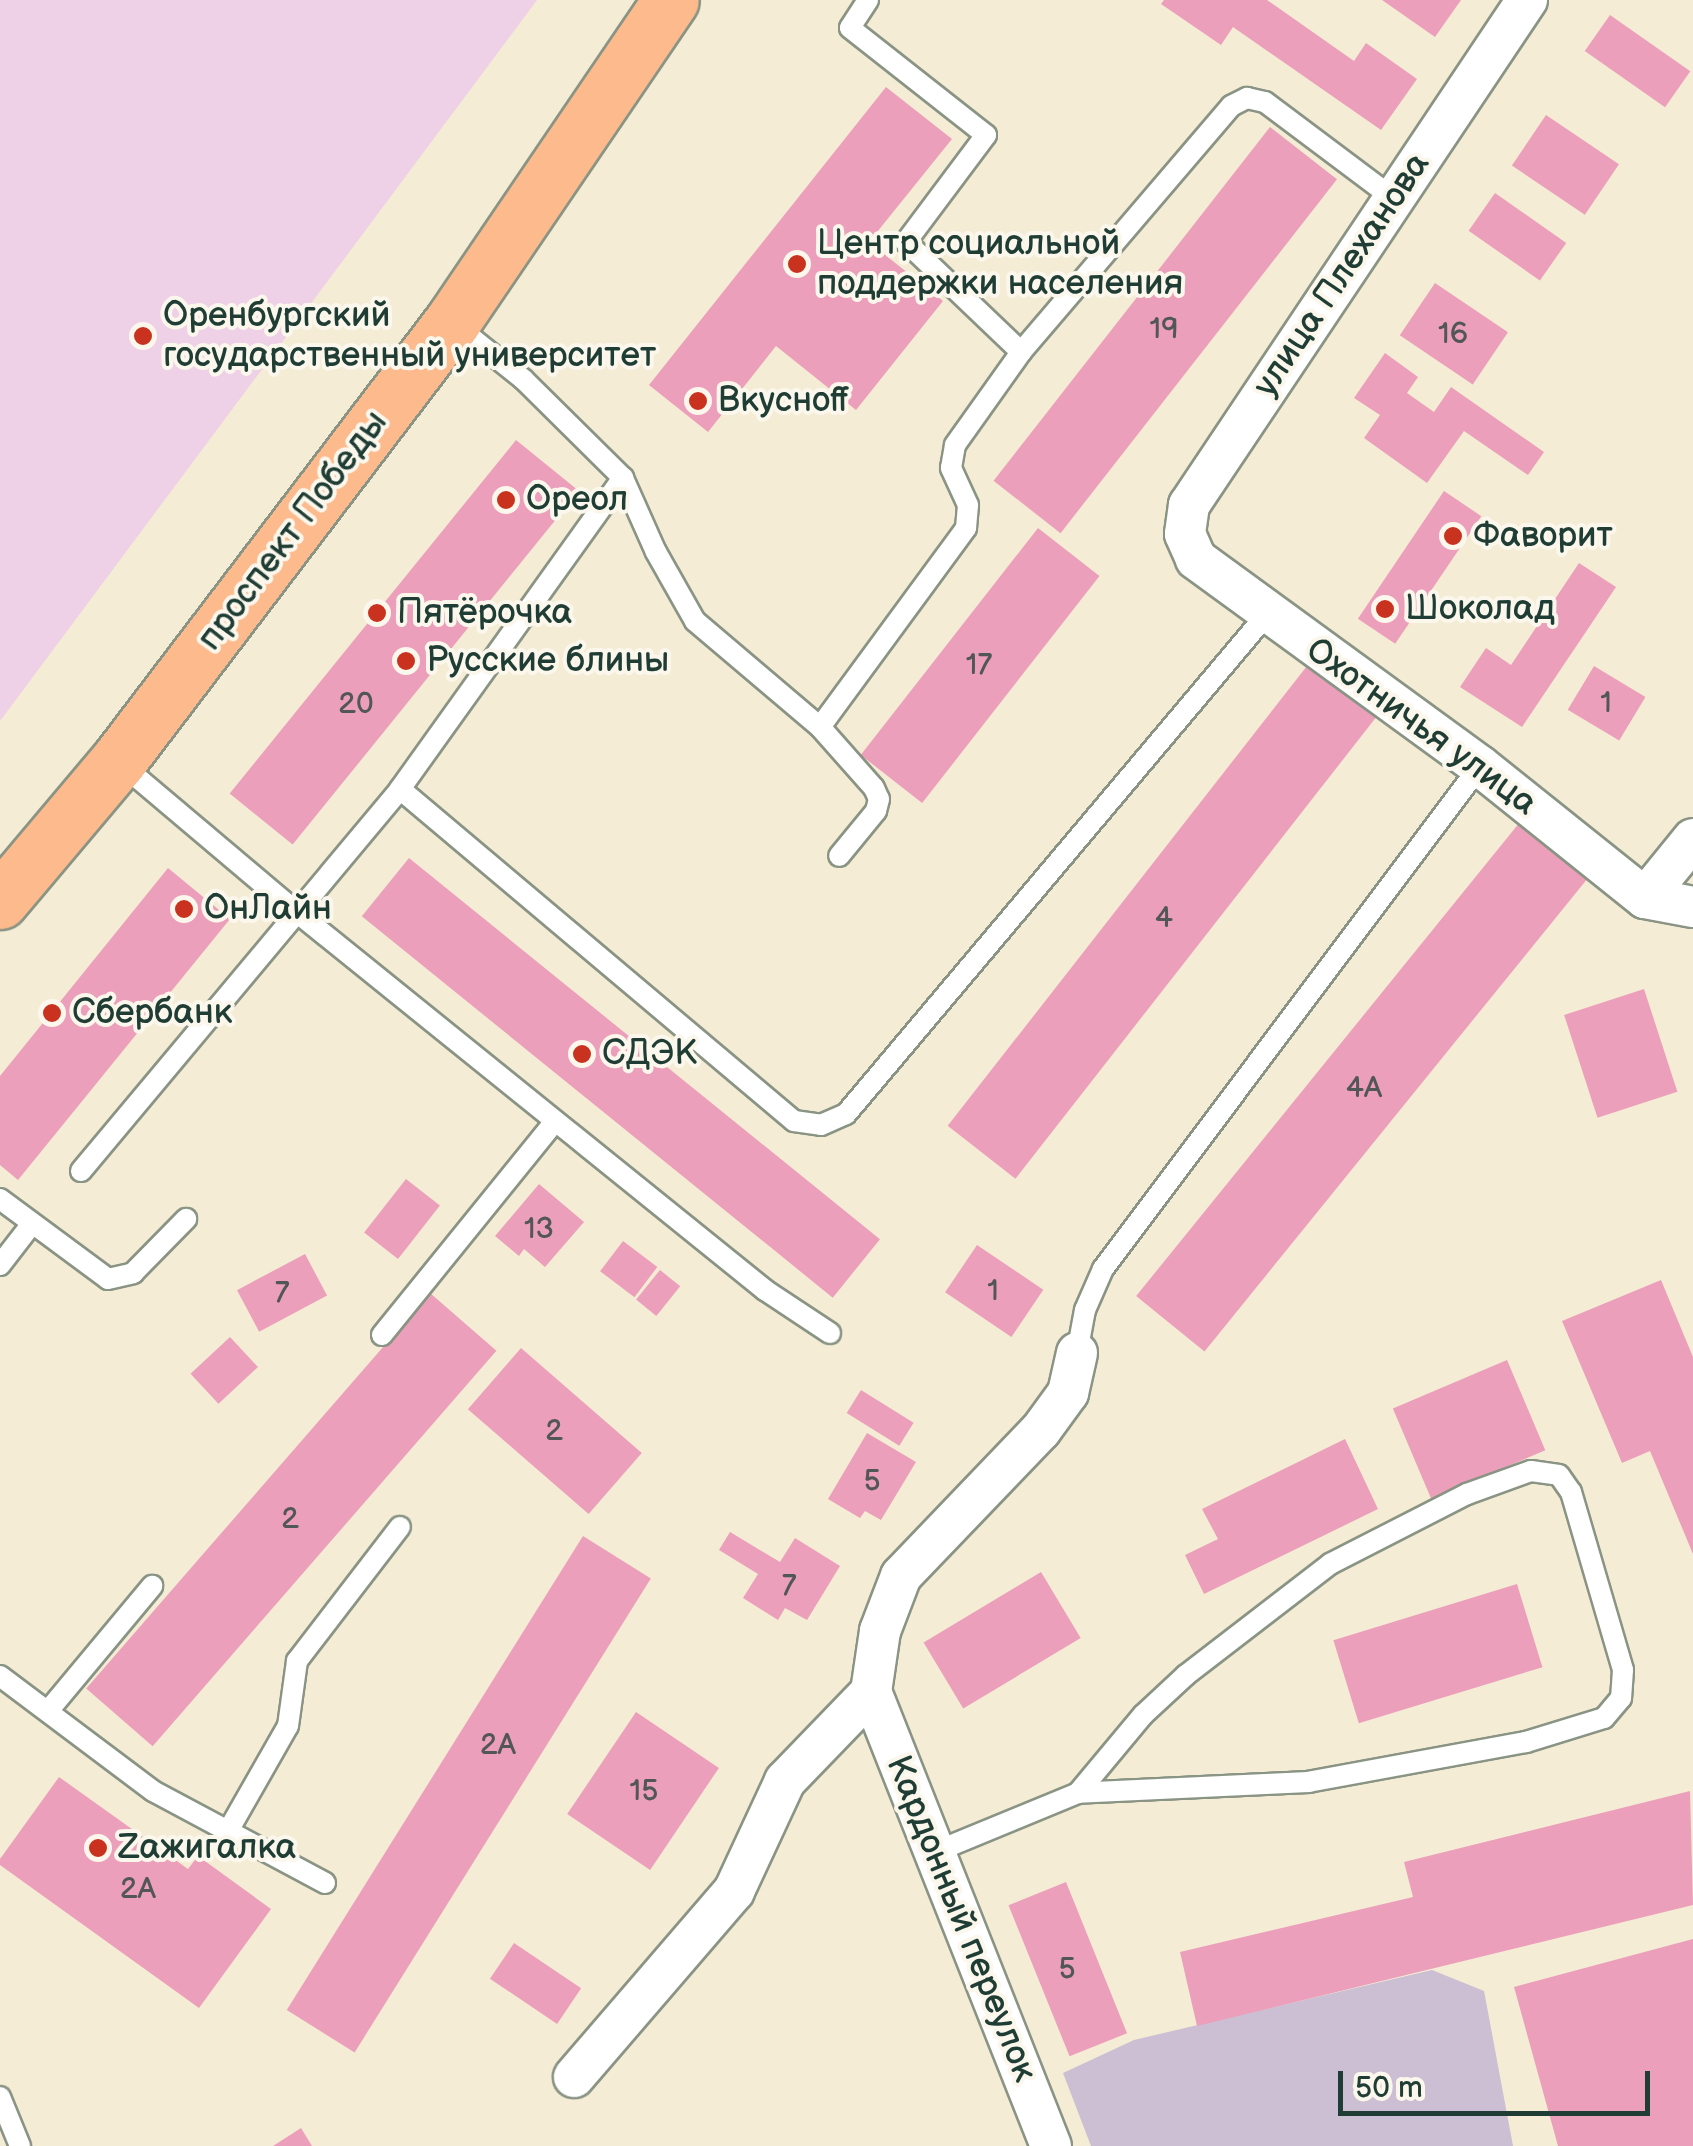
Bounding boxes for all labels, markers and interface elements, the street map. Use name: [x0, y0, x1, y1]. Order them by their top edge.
street label: улица Плеханова: [1245, 145, 1439, 405]
place label: Центр социальной поддержки населения: [817, 223, 1183, 305]
marker: Центр социальной поддержки населения: [786, 253, 808, 275]
place label: Оренбургский государственный университет: [163, 295, 656, 377]
house number: 19: [1150, 311, 1178, 347]
house number: 16: [1438, 316, 1468, 352]
marker: Оренбургский государственный университет: [132, 325, 154, 347]
place label: Вкусноff: [718, 380, 849, 422]
marker: Вкусноff: [687, 390, 709, 412]
street label: проспект Победы: [189, 403, 397, 659]
place label: Ореол: [526, 479, 628, 521]
marker: Ореол: [495, 489, 517, 511]
place label: Фаворит: [1473, 515, 1613, 557]
marker: Фаворит: [1442, 525, 1464, 547]
place label: Шоколад: [1405, 588, 1555, 630]
place label: Пятёрочка: [397, 592, 572, 634]
marker: Шоколад: [1374, 598, 1396, 620]
marker: Пятёрочка: [366, 602, 388, 624]
street label: Охотничья улица: [1297, 629, 1545, 825]
place label: Русские блины: [426, 640, 669, 682]
house number: 17: [966, 647, 992, 683]
marker: Русские блины: [395, 650, 417, 672]
house number: 1: [1600, 685, 1612, 721]
house number: 20: [338, 686, 374, 722]
place label: ОнЛайн: [204, 888, 332, 930]
marker: ОнЛайн: [173, 898, 195, 920]
house number: 4: [1155, 900, 1173, 936]
place label: Сбербанк: [72, 992, 232, 1034]
marker: Сбербанк: [41, 1002, 63, 1024]
place label: СДЭК: [602, 1033, 697, 1075]
marker: СДЭК: [571, 1043, 593, 1065]
house number: 4А: [1346, 1070, 1382, 1106]
house number: 13: [524, 1211, 554, 1247]
house number: 1: [987, 1273, 999, 1309]
house number: 7: [275, 1275, 289, 1311]
house number: 2: [545, 1413, 563, 1449]
house number: 5: [863, 1463, 881, 1499]
house number: 2: [281, 1501, 299, 1537]
house number: 7: [782, 1568, 796, 1604]
house number: 2А: [480, 1727, 516, 1763]
street label: Кардонный переулок: [876, 1750, 1046, 2088]
house number: 15: [630, 1773, 658, 1809]
place label: Zажигалка: [118, 1827, 296, 1869]
marker: Zажигалка: [87, 1837, 109, 1859]
house number: 2А: [120, 1871, 156, 1907]
house number: 5: [1058, 1951, 1076, 1987]
scale bar: [1343, 2051, 1656, 2113]
text: 50 m: [1355, 2070, 1423, 2106]

